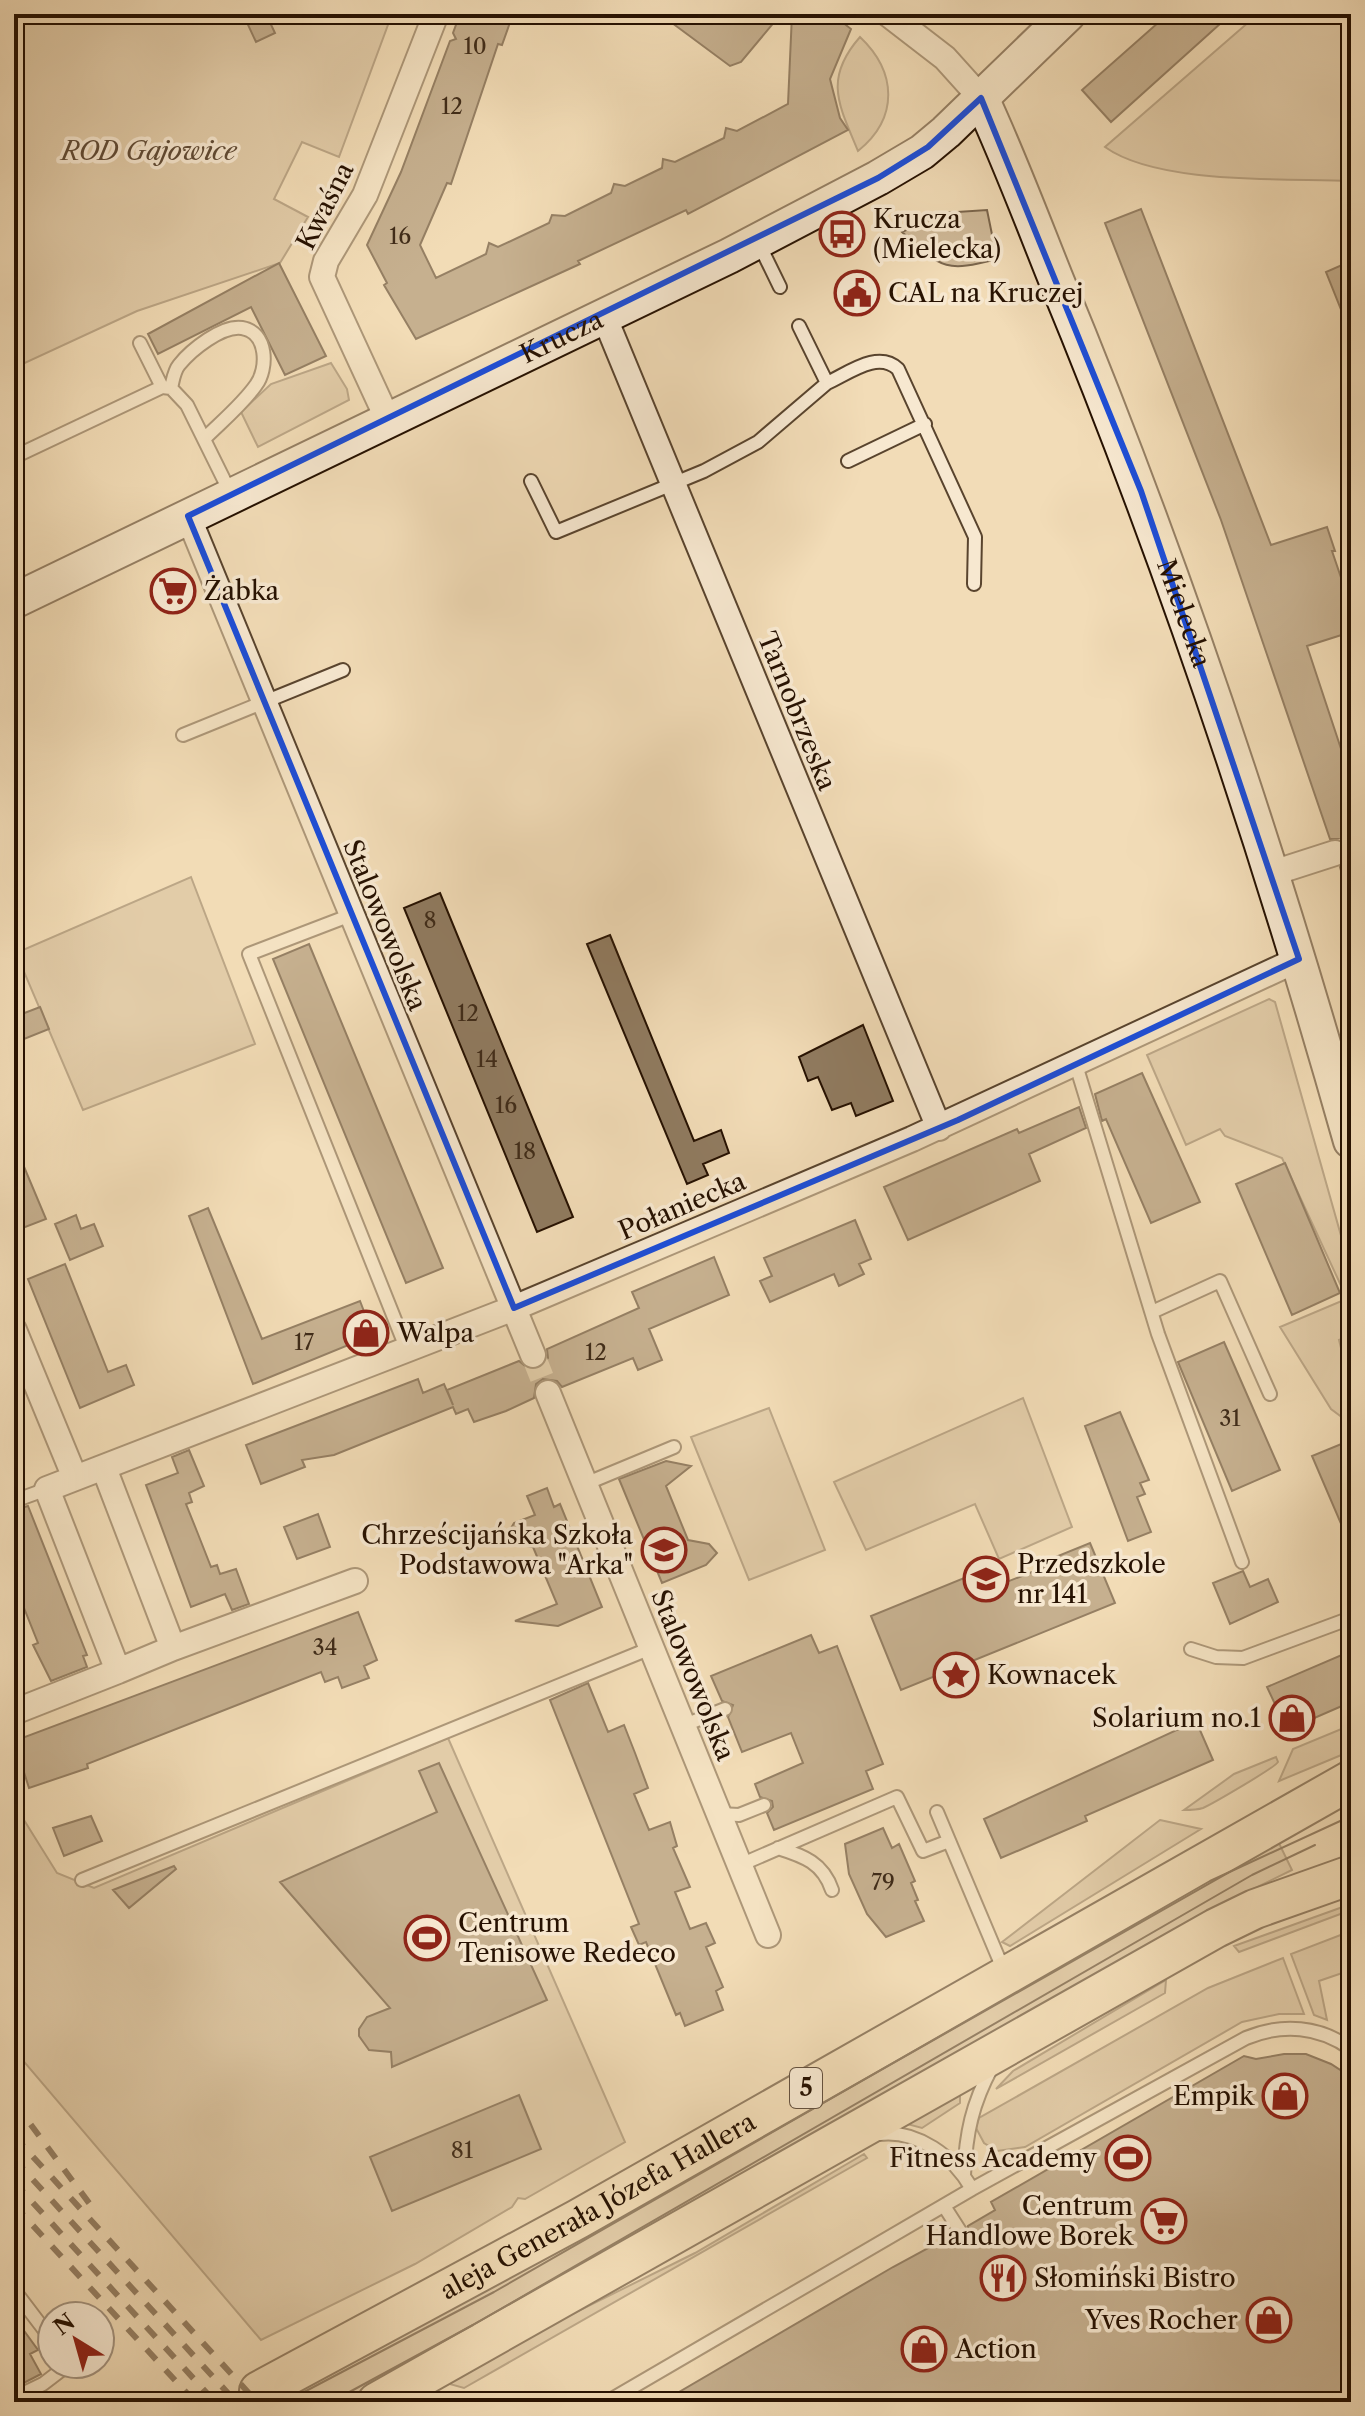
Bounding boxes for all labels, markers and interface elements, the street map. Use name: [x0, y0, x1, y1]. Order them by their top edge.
house number: 10: [463, 33, 487, 60]
house number: 12: [441, 93, 463, 120]
park label: ROD Gajowice: [59, 135, 238, 167]
street label: Kwaśna: [289, 157, 361, 255]
place label: Krucza (Mielecka): [873, 203, 1001, 265]
bus stop icon: Krucza (Mielecka): [818, 210, 866, 258]
house number: 16: [389, 223, 411, 250]
public building icon: CAL na Kruczej: [833, 269, 881, 317]
place label: CAL na Kruczej: [888, 277, 1083, 309]
street label: Krucza: [515, 303, 608, 370]
street label: Mielecka: [1150, 555, 1218, 672]
supermarket icon: Żabka: [149, 567, 197, 615]
place label: Żabka: [204, 575, 279, 607]
street label: Tarnobrzeska: [751, 627, 843, 795]
street label: Stalowowolska: [336, 835, 434, 1015]
house number: 8: [423, 907, 437, 934]
house number: 12: [457, 1000, 479, 1027]
house number: 14: [476, 1046, 498, 1073]
house number: 16: [495, 1092, 517, 1119]
house number: 18: [514, 1138, 536, 1165]
street label: Połaniecka: [614, 1165, 750, 1247]
shop icon: Walpa: [342, 1309, 390, 1357]
place label: Walpa: [396, 1317, 475, 1349]
house number: 17: [294, 1329, 314, 1356]
house number: 12: [585, 1339, 607, 1366]
house number: 31: [1219, 1405, 1241, 1432]
place label: Chrześcijańska Szkoła Podstawowa "Arka": [361, 1519, 633, 1581]
school or university icon: Chrześcijańska Szkoła Podstawowa "Arka": [640, 1526, 688, 1574]
place label: Przedszkole nr 141: [1017, 1548, 1166, 1610]
school or university icon: Przedszkole nr 141: [962, 1555, 1010, 1603]
street label: Stalowowolska: [644, 1585, 742, 1765]
house number: 34: [313, 1634, 337, 1661]
place icon: Kownacek: [932, 1651, 980, 1699]
place label: Kownacek: [987, 1659, 1117, 1691]
shop icon: Solarium no.1: [1268, 1694, 1316, 1742]
place label: Solarium no.1: [1092, 1702, 1261, 1734]
house number: 79: [871, 1869, 895, 1896]
place label: Centrum Tenisowe Redeco: [458, 1907, 676, 1969]
sports icon: Centrum Tenisowe Redeco: [403, 1914, 451, 1962]
road number: 5: [790, 2068, 822, 2108]
shop icon: Empik: [1261, 2072, 1309, 2120]
place label: Empik: [1173, 2080, 1255, 2112]
street label: aleja Generała Józefa Hallera: [435, 2105, 761, 2306]
sports icon: Fitness Academy: [1104, 2134, 1152, 2182]
house number: 81: [451, 2137, 473, 2164]
place label: Fitness Academy: [889, 2142, 1098, 2174]
place label: Centrum Handlowe Borek: [926, 2190, 1134, 2252]
supermarket icon: Centrum Handlowe Borek: [1140, 2197, 1188, 2245]
restaurant icon: Słomiński Bistro: [979, 2254, 1027, 2302]
place label: Słomiński Bistro: [1034, 2262, 1236, 2294]
shop icon: Yves Rocher: [1245, 2296, 1293, 2344]
north arrow: [36, 2300, 116, 2380]
place label: Yves Rocher: [1084, 2304, 1238, 2336]
text: N: [49, 2308, 80, 2341]
shop icon: Action: [900, 2325, 948, 2373]
place label: Action: [954, 2333, 1037, 2365]

